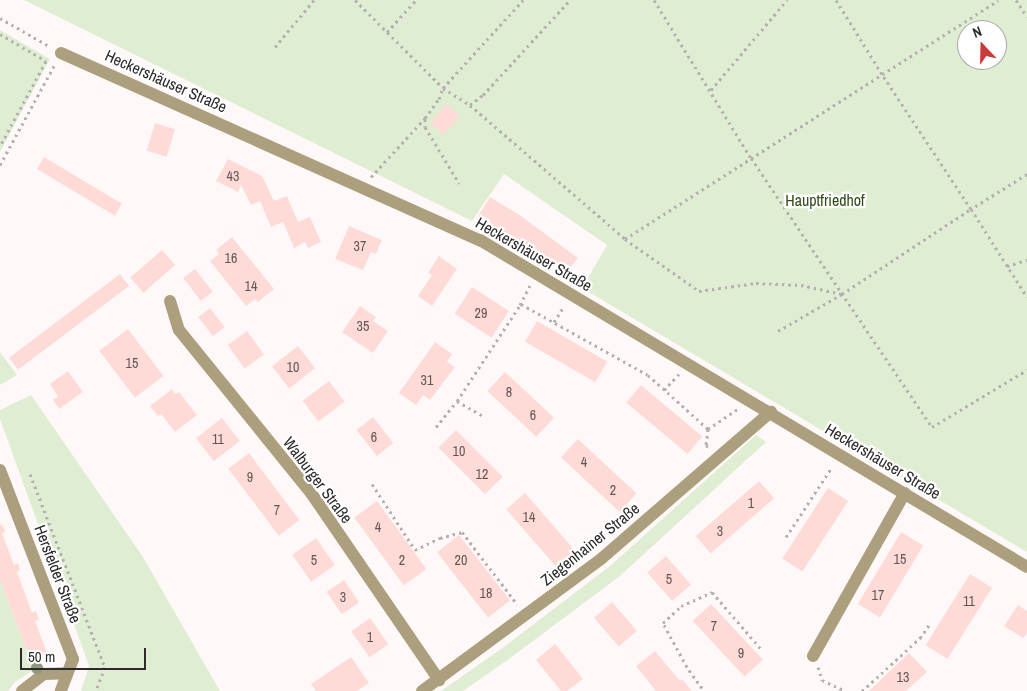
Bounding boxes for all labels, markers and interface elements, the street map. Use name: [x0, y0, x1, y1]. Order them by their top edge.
north arrow: [957, 20, 1007, 70]
text: N: [970, 22, 984, 42]
street label: Heckershäuser Straße: [102, 46, 230, 116]
house number: 43: [227, 168, 239, 184]
park label: Hauptfriedhof: [785, 190, 865, 210]
street label: Heckershäuser Straße: [472, 213, 596, 295]
house number: 37: [354, 238, 366, 254]
house number: 16: [225, 250, 237, 266]
house number: 14: [245, 278, 257, 294]
house number: 29: [475, 305, 487, 321]
house number: 35: [357, 318, 369, 334]
house number: 15: [126, 355, 138, 371]
house number: 10: [287, 359, 299, 375]
house number: 31: [421, 372, 433, 388]
house number: 8: [506, 384, 512, 400]
house number: 6: [530, 407, 536, 423]
street label: Heckershäuser Straße: [822, 419, 944, 503]
house number: 6: [371, 429, 377, 445]
house number: 11: [212, 431, 224, 447]
street label: Walburger Straße: [279, 433, 357, 527]
house number: 10: [453, 443, 465, 459]
house number: 4: [581, 454, 587, 470]
house number: 12: [476, 466, 488, 482]
house number: 9: [247, 469, 253, 485]
house number: 2: [610, 482, 616, 498]
house number: 1: [748, 495, 754, 511]
street label: Ziegenhainer Straße: [537, 498, 643, 590]
house number: 7: [274, 502, 280, 518]
house number: 14: [523, 509, 535, 525]
house number: 4: [375, 519, 381, 535]
street label: Hersfelder Straße: [30, 522, 86, 626]
house number: 3: [717, 523, 723, 539]
house number: 15: [894, 551, 906, 567]
house number: 5: [311, 552, 317, 568]
house number: 2: [399, 552, 405, 568]
house number: 20: [455, 552, 467, 568]
house number: 5: [666, 571, 672, 587]
house number: 18: [480, 585, 492, 601]
house number: 17: [872, 587, 884, 603]
house number: 3: [340, 589, 346, 605]
house number: 11: [963, 593, 975, 609]
house number: 7: [711, 618, 717, 634]
house number: 1: [367, 629, 373, 645]
scale bar: [22, 638, 149, 670]
house number: 9: [738, 645, 744, 661]
text: 50 m: [28, 646, 55, 667]
house number: 13: [897, 669, 909, 685]

